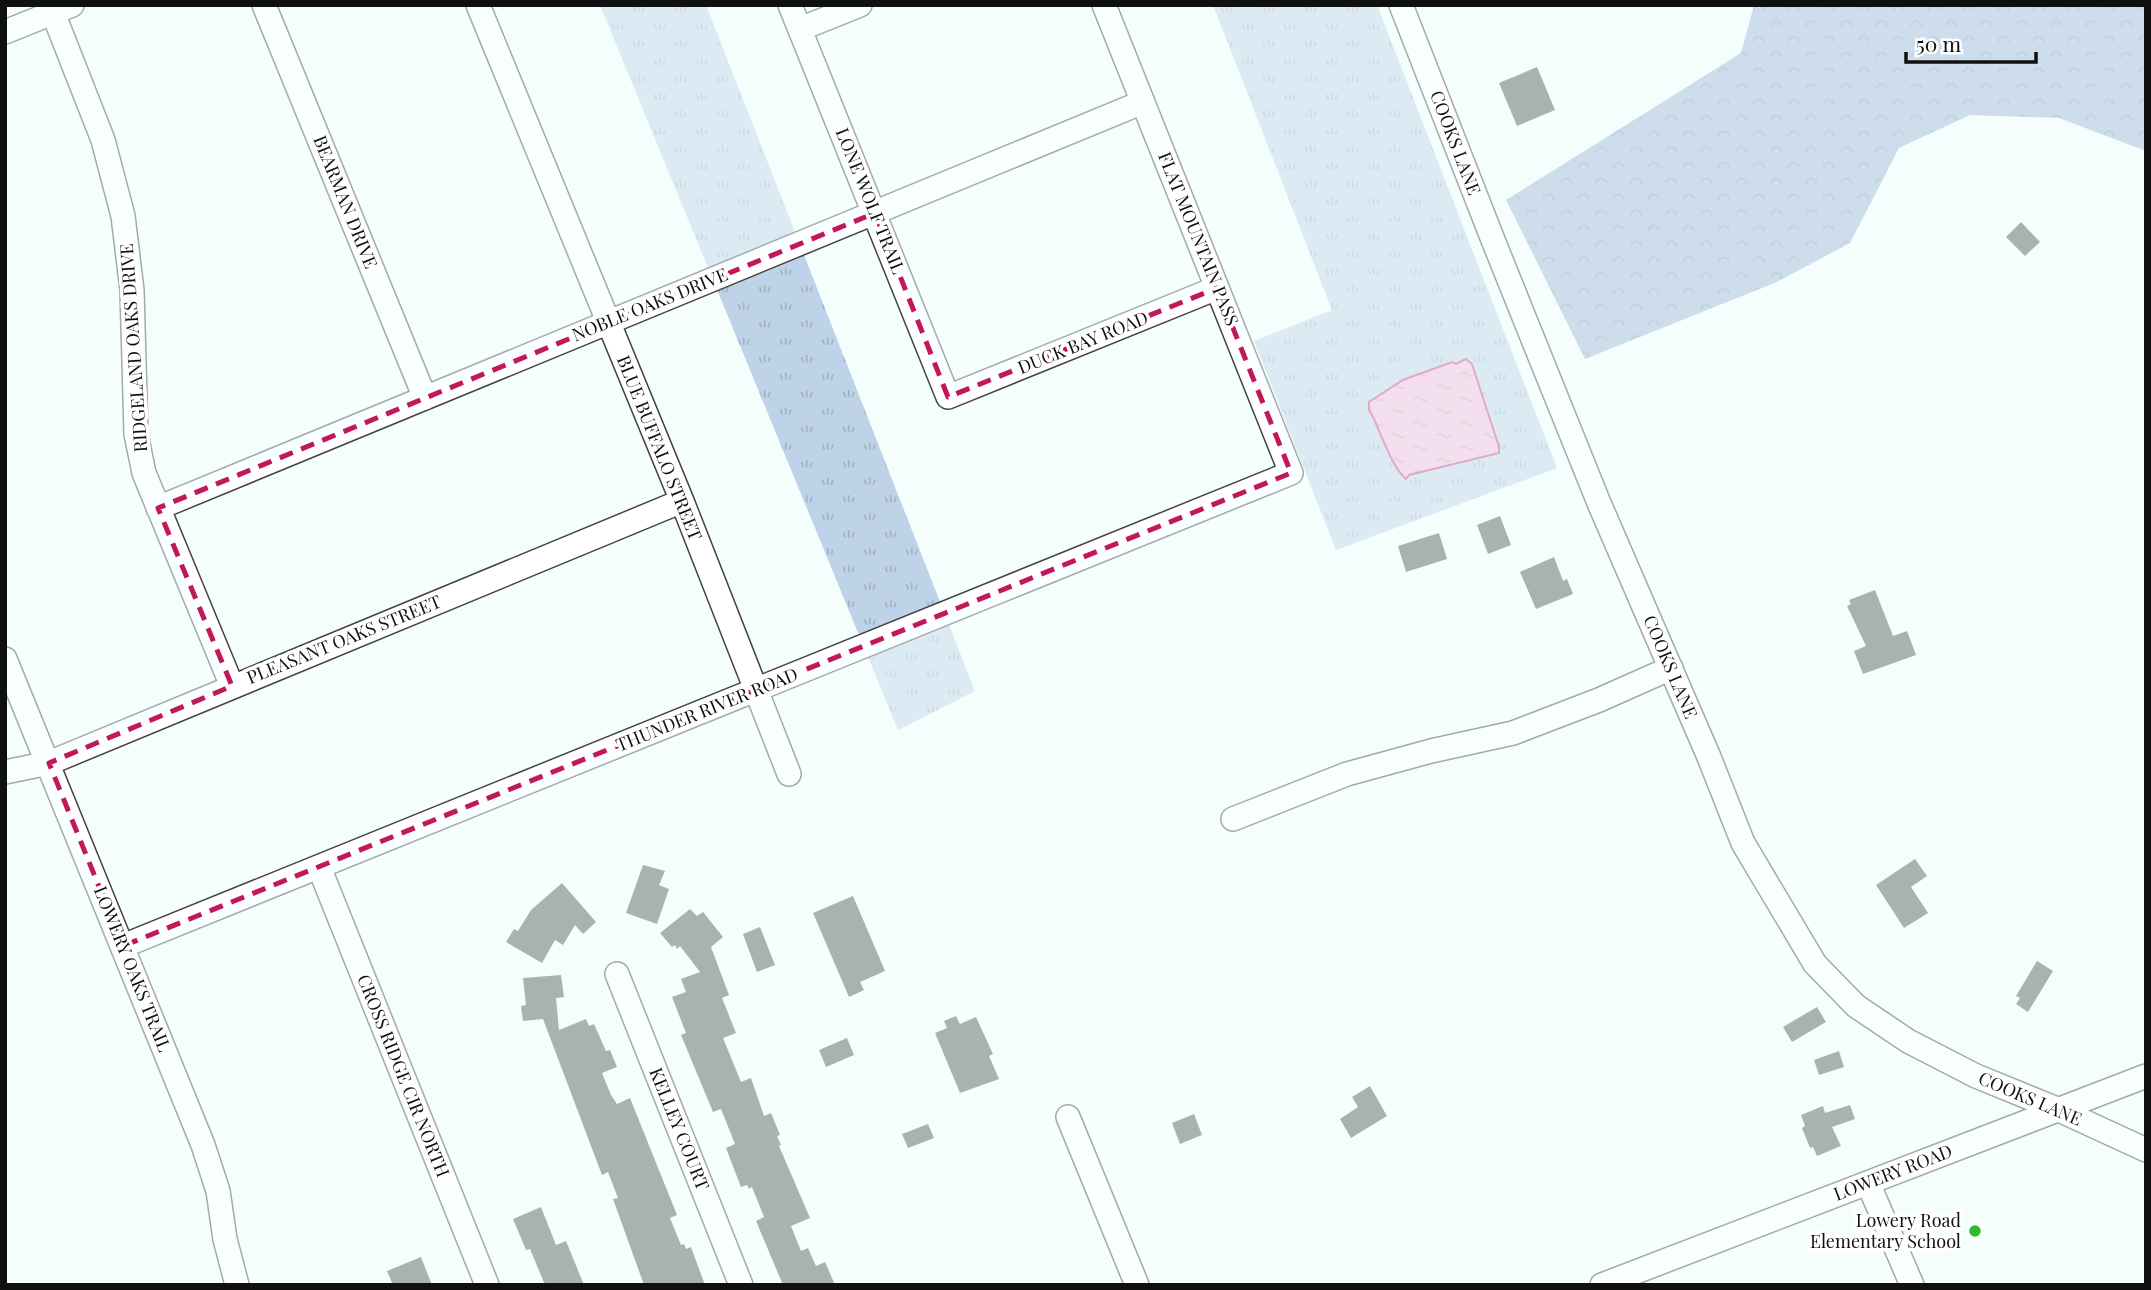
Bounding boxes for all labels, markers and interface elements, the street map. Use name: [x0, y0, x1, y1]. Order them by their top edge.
scale bar: [1906, 21, 2036, 65]
text: 50 m: [1916, 29, 1962, 57]
street label: COOKS LANE: [1425, 87, 1487, 198]
street label: LONE WOLF TRAIL: [831, 124, 911, 278]
street label: BEARMAN DRIVE: [308, 132, 384, 272]
street label: FLAT MOUNTAIN PASS: [1153, 148, 1245, 329]
street label: RIDGELAND OAKS DRIVE: [114, 243, 152, 453]
street label: NOBLE OAKS DRIVE: [568, 262, 731, 346]
street label: DUCK BAY ROAD: [1014, 305, 1151, 379]
street label: BLUE BUFFALO STREET: [612, 352, 708, 544]
street label: PLEASANT OAKS STREET: [243, 589, 444, 689]
street label: COOKS LANE: [1638, 611, 1703, 722]
street label: THUNDER RIVER ROAD: [612, 662, 801, 757]
street label: LOWERY OAKS TRAIL: [89, 882, 177, 1055]
street label: CROSS RIDGE CIR NORTH: [352, 971, 456, 1181]
street label: KELLEY COURT: [644, 1064, 715, 1193]
street label: COOKS LANE: [1975, 1066, 2086, 1131]
street label: LOWERY ROAD: [1830, 1138, 1955, 1206]
place label: Lowery Road Elementary School: [1810, 1208, 1962, 1253]
marker: Lowery Road Elementary School: [1967, 1223, 1983, 1239]

